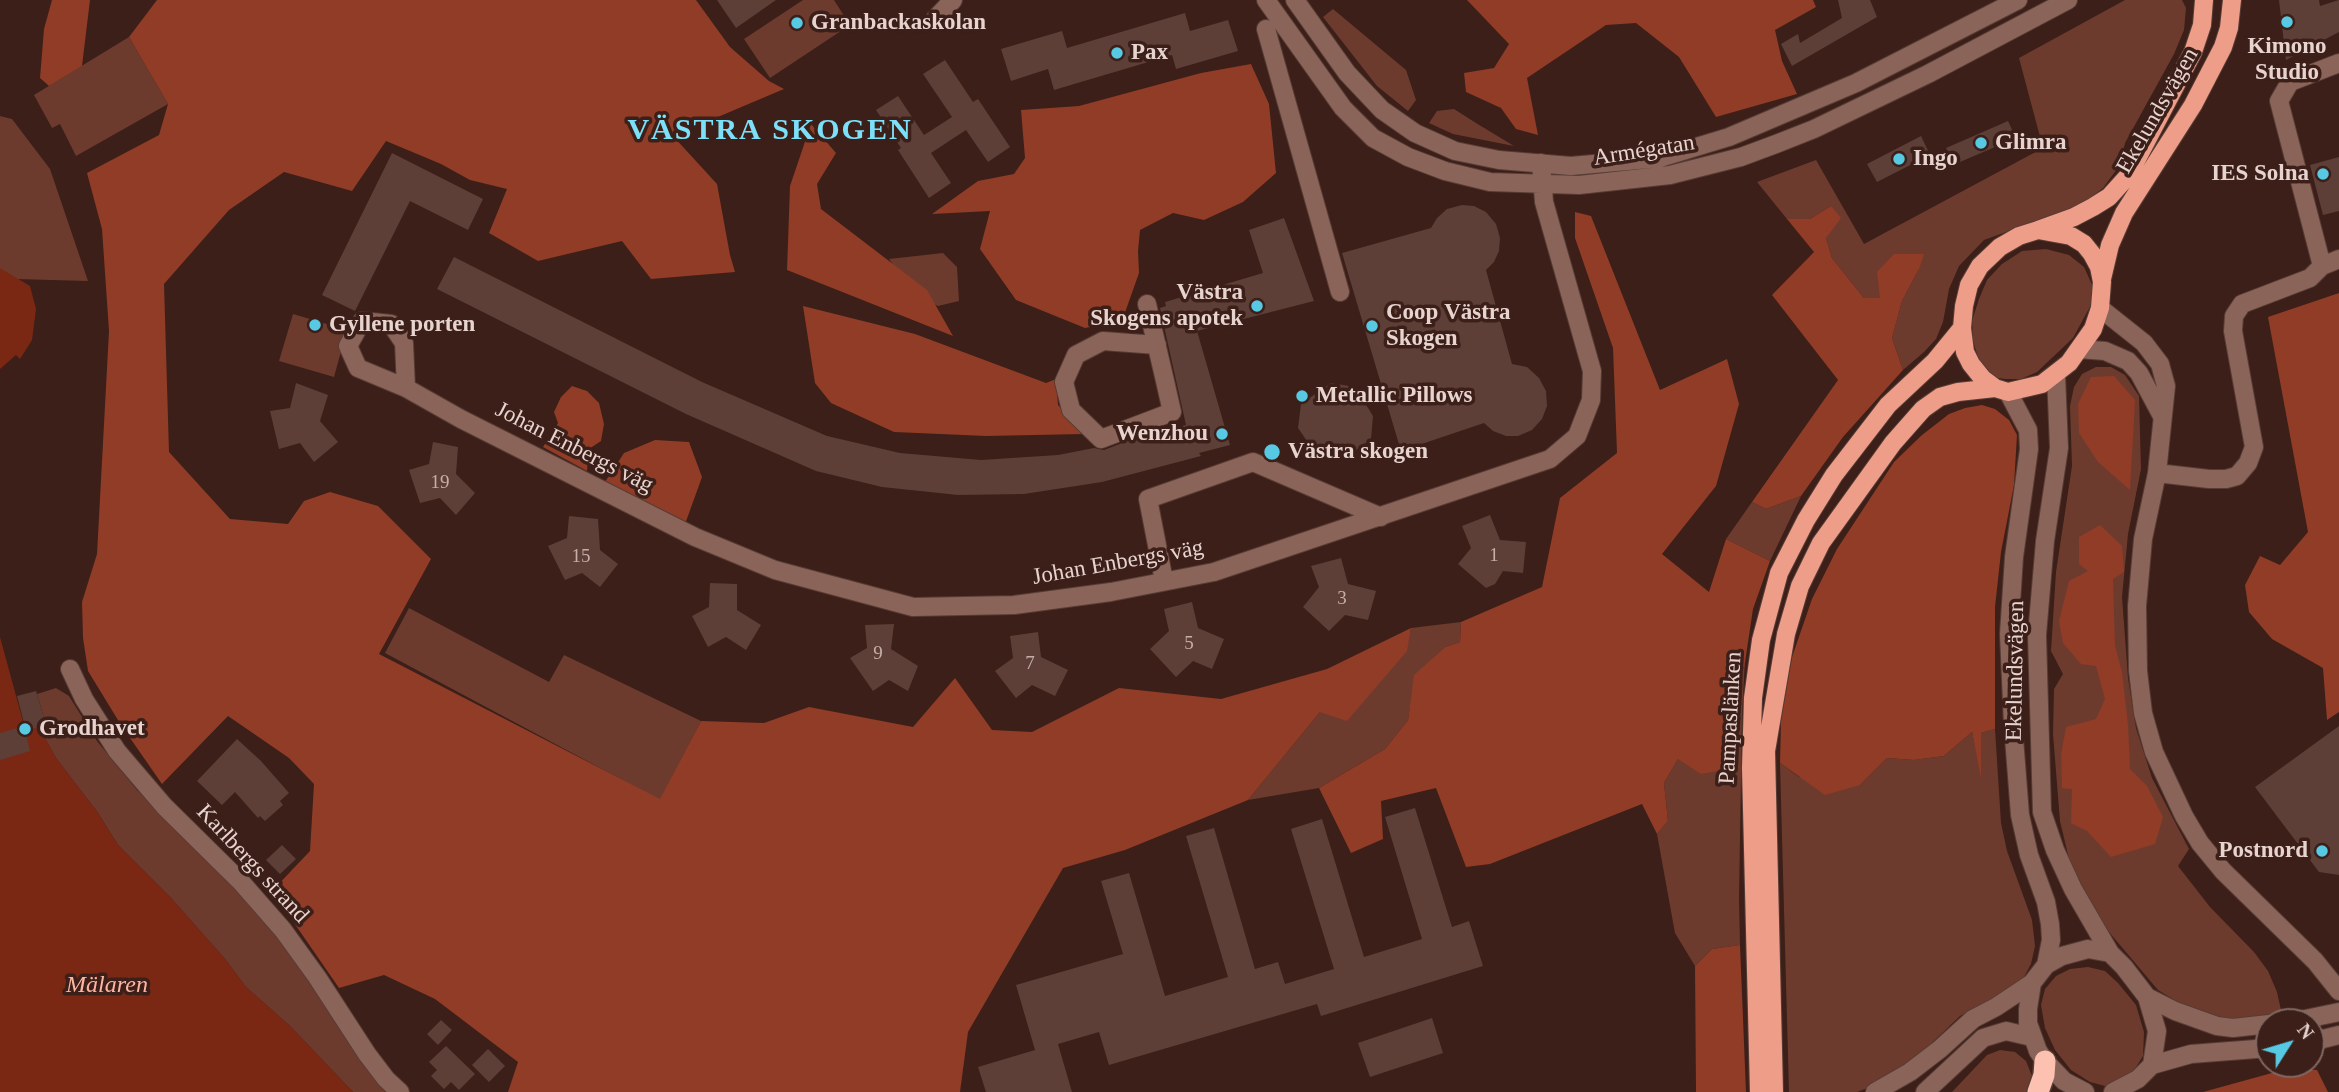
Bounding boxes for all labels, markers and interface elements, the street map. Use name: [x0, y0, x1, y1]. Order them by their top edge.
place label: Granbackaskolan: [811, 9, 986, 37]
marker: Kimono Studio: [2279, 14, 2295, 30]
marker: Granbackaskolan: [789, 15, 805, 31]
place label: Kimono Studio: [2247, 33, 2327, 87]
place label: Pax: [1131, 39, 1168, 67]
street label: Ekelundsvägen: [2111, 43, 2205, 179]
marker: Pax: [1109, 45, 1125, 61]
district label: VÄSTRA SKOGEN: [629, 113, 911, 149]
street label: Armégatan: [1591, 129, 1697, 173]
place label: Glimra: [1995, 129, 2067, 157]
marker: Glimra: [1973, 135, 1989, 151]
place label: Ingo: [1913, 145, 1958, 173]
marker: Ingo: [1891, 151, 1907, 167]
place label: IES Solna: [2211, 160, 2309, 188]
marker: IES Solna: [2315, 166, 2331, 182]
place label: Västra Skogens apotek: [1090, 279, 1243, 333]
marker: Västra Skogens apotek: [1249, 298, 1265, 314]
place label: Coop Västra Skogen: [1386, 299, 1511, 353]
place label: Gyllene porten: [329, 311, 475, 339]
marker: Gyllene porten: [307, 317, 323, 333]
marker: Coop Västra Skogen: [1364, 318, 1380, 334]
place label: Metallic Pillows: [1316, 382, 1472, 410]
marker: Metallic Pillows: [1294, 388, 1310, 404]
street label: Johan Enbergs väg: [491, 396, 657, 500]
place label: Wenzhou: [1116, 420, 1208, 448]
marker: Wenzhou: [1214, 426, 1230, 442]
place label: Västra skogen: [1288, 438, 1428, 466]
marker: Västra skogen: [1262, 442, 1282, 462]
house number: 19: [430, 472, 449, 494]
street label: Johan Enbergs väg: [1030, 534, 1206, 592]
house number: 1: [1489, 545, 1499, 567]
house number: 15: [572, 546, 590, 568]
house number: 3: [1337, 588, 1347, 610]
street label: Ekelundsvägen: [2001, 601, 2031, 741]
house number: 5: [1184, 633, 1194, 655]
house number: 9: [873, 643, 883, 665]
street label: Pampaslänken: [1714, 651, 1748, 785]
house number: 7: [1025, 653, 1035, 675]
place label: Grodhavet: [39, 715, 145, 743]
marker: Grodhavet: [17, 721, 33, 737]
street label: Karlbergs strand: [190, 799, 314, 929]
place label: Postnord: [2219, 837, 2308, 865]
marker: Postnord: [2314, 843, 2330, 859]
water label: Mälaren: [66, 972, 148, 1000]
north arrow: [2255, 1008, 2325, 1078]
text: N: [2293, 1019, 2318, 1043]

